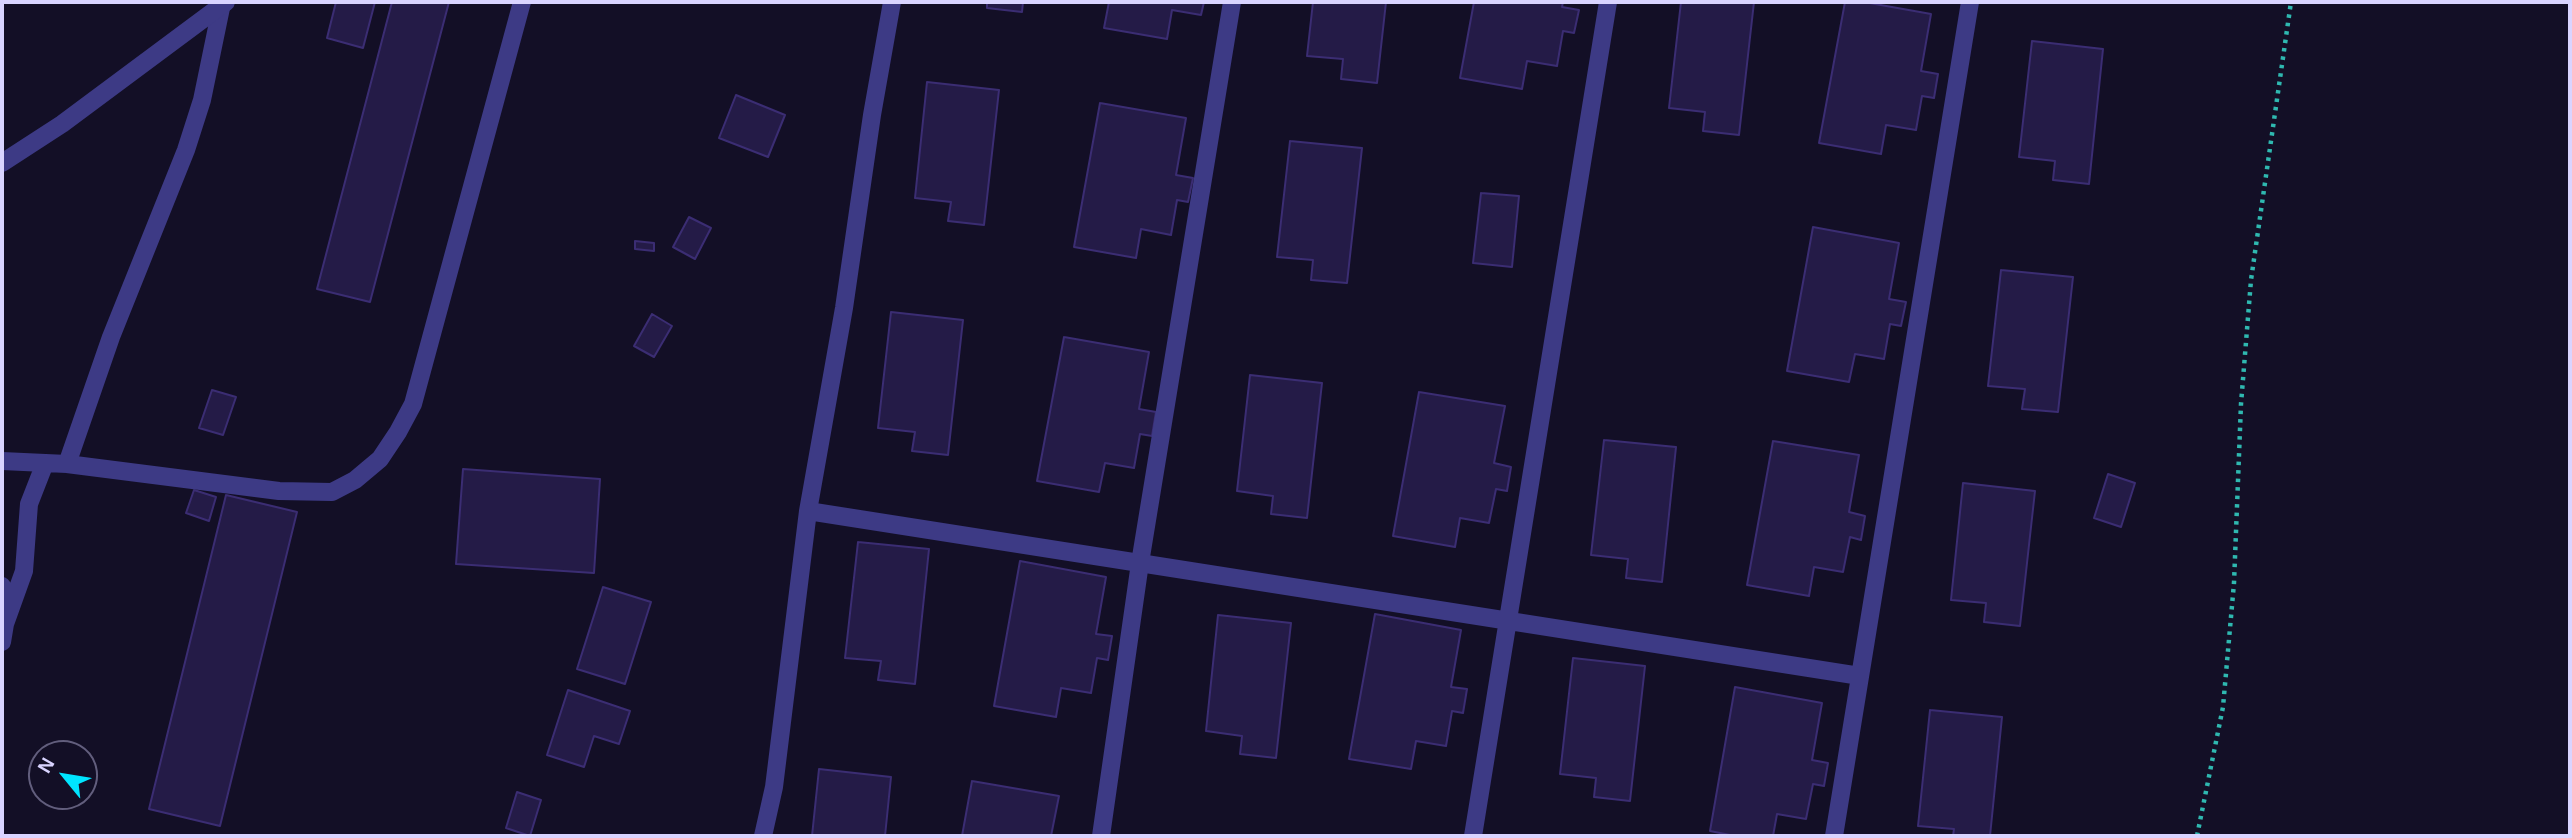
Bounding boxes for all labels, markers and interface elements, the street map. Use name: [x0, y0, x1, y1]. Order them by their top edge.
north arrow: [28, 740, 98, 810]
text: N: [34, 754, 59, 776]

